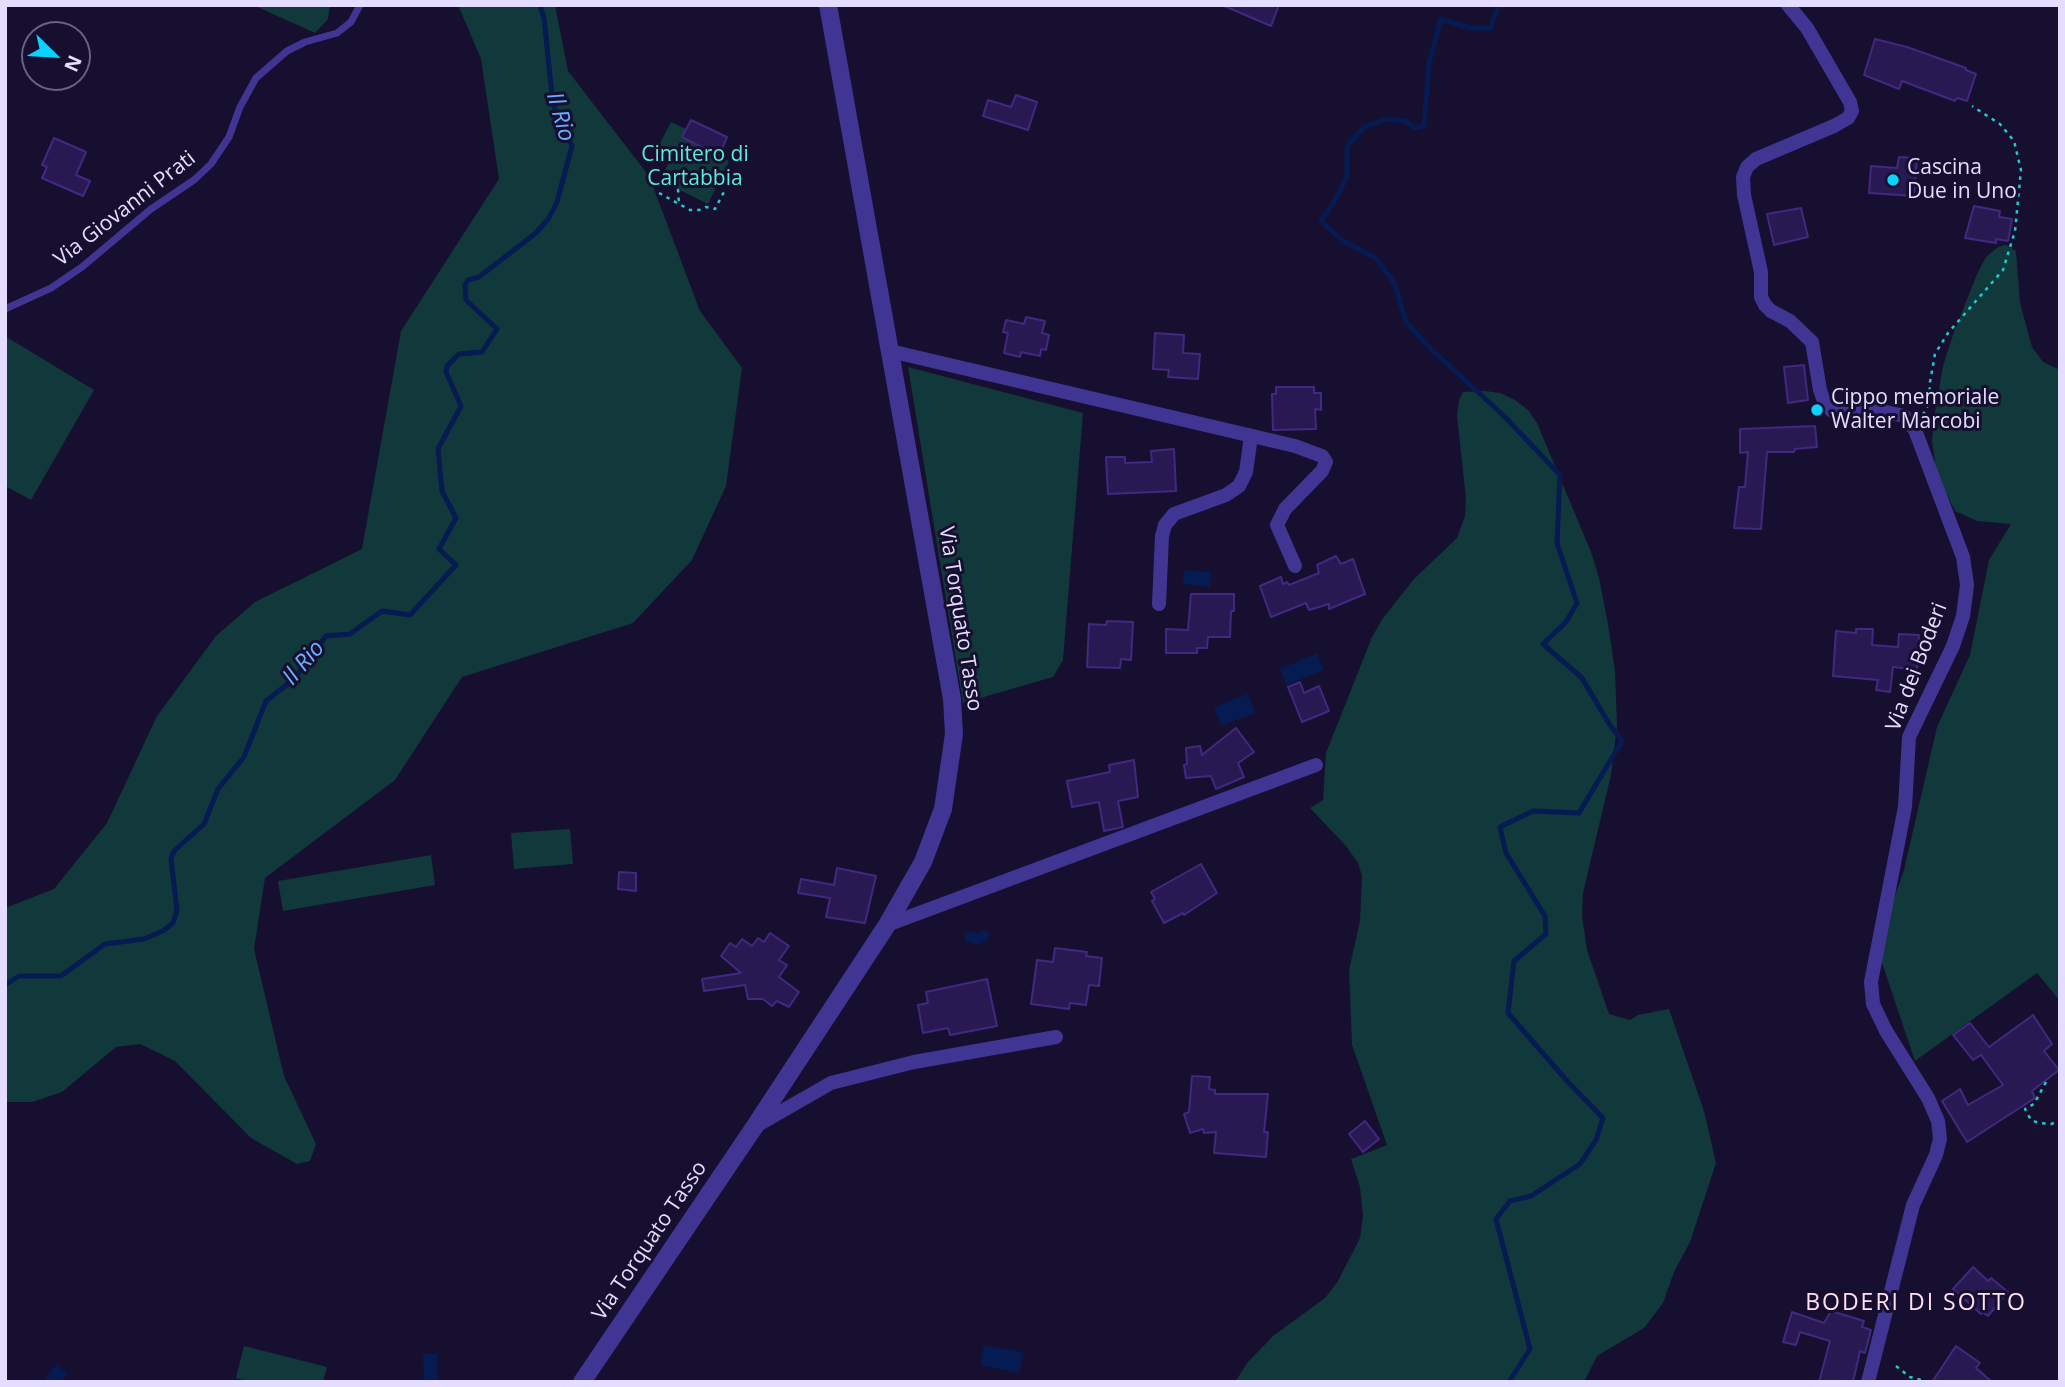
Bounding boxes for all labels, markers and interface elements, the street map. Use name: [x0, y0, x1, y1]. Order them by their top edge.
north arrow: [21, 21, 91, 91]
text: N: [58, 51, 88, 76]
water label: Il Rio: [540, 89, 580, 145]
park label: Cimitero di Cartabbia: [641, 142, 749, 192]
street label: Via Giovanni Prati: [49, 146, 201, 272]
place label: Cascina Due in Uno: [1907, 155, 2017, 205]
marker: Cascina Due in Uno: [1885, 172, 1901, 188]
place label: Cippo memoriale Walter Marcobi: [1831, 385, 1999, 435]
marker: Cippo memoriale Walter Marcobi: [1809, 402, 1825, 418]
street label: Via Torquato Tasso: [933, 525, 987, 713]
street label: Via dei Boderi: [1881, 599, 1953, 735]
water label: Il Rio: [277, 635, 331, 691]
street label: Via Torquato Tasso: [587, 1157, 713, 1325]
district label: BODERI DI SOTTO: [1807, 1289, 2025, 1317]

